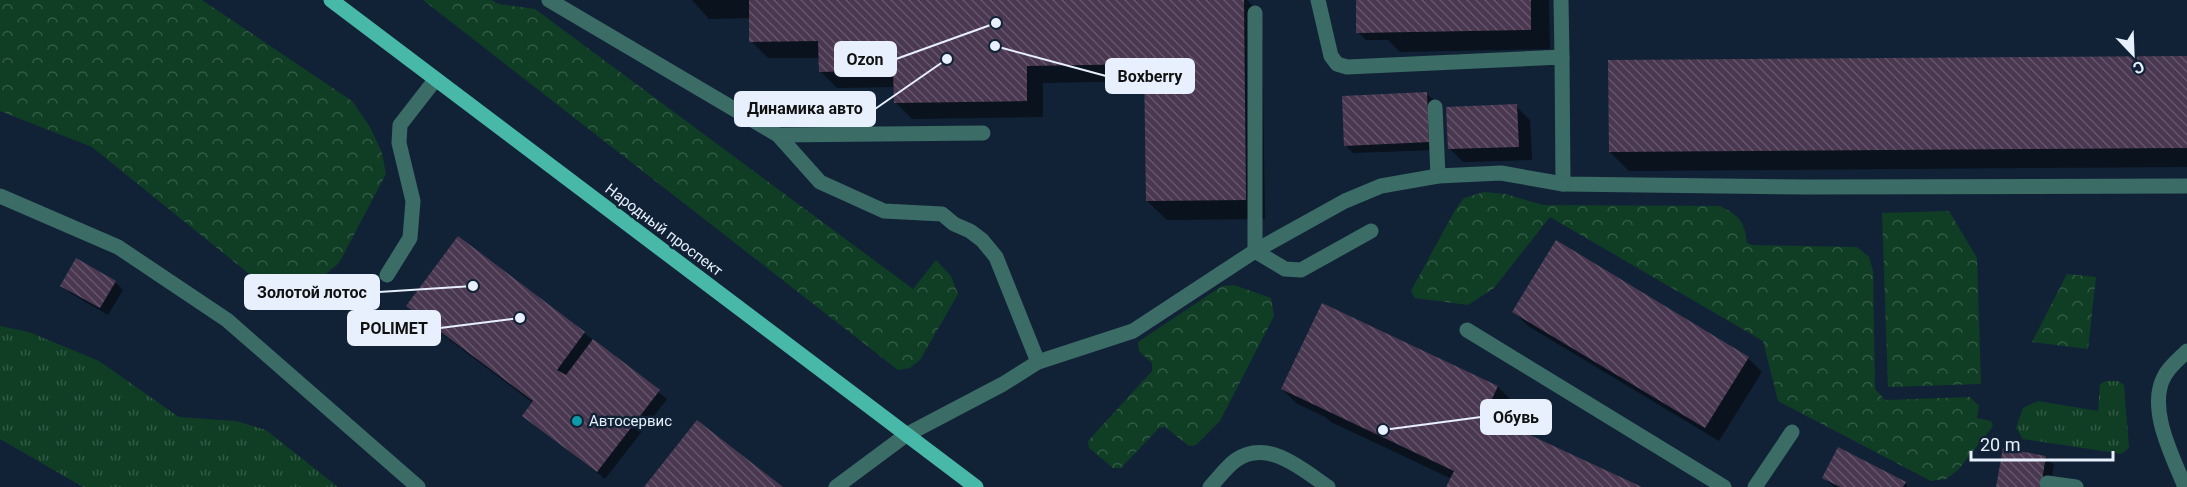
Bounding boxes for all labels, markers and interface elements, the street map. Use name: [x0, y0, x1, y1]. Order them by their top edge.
north arrow: [2103, 24, 2163, 84]
callout: Ozon: [835, 42, 896, 76]
text: Ozon: [846, 50, 884, 69]
text: С: [2130, 57, 2147, 78]
callout: Boxberry: [1106, 59, 1194, 93]
text: Boxberry: [1118, 67, 1183, 86]
callout: Динамика авто: [735, 92, 875, 126]
text: Динамика авто: [747, 99, 863, 118]
street label: Народный проспект: [602, 180, 726, 280]
callout: Золотой лотос: [245, 275, 379, 309]
text: Золотой лотос: [257, 283, 367, 302]
callout: POLIMET: [348, 311, 440, 345]
text: POLIMET: [360, 319, 428, 338]
callout: Обувь: [1481, 400, 1551, 434]
text: Обувь: [1493, 408, 1539, 427]
place label: Автосервис: [589, 412, 672, 430]
marker: Автосервис: [570, 414, 584, 428]
scale bar: [1971, 424, 2114, 462]
text: 20 m: [1980, 434, 2020, 455]

